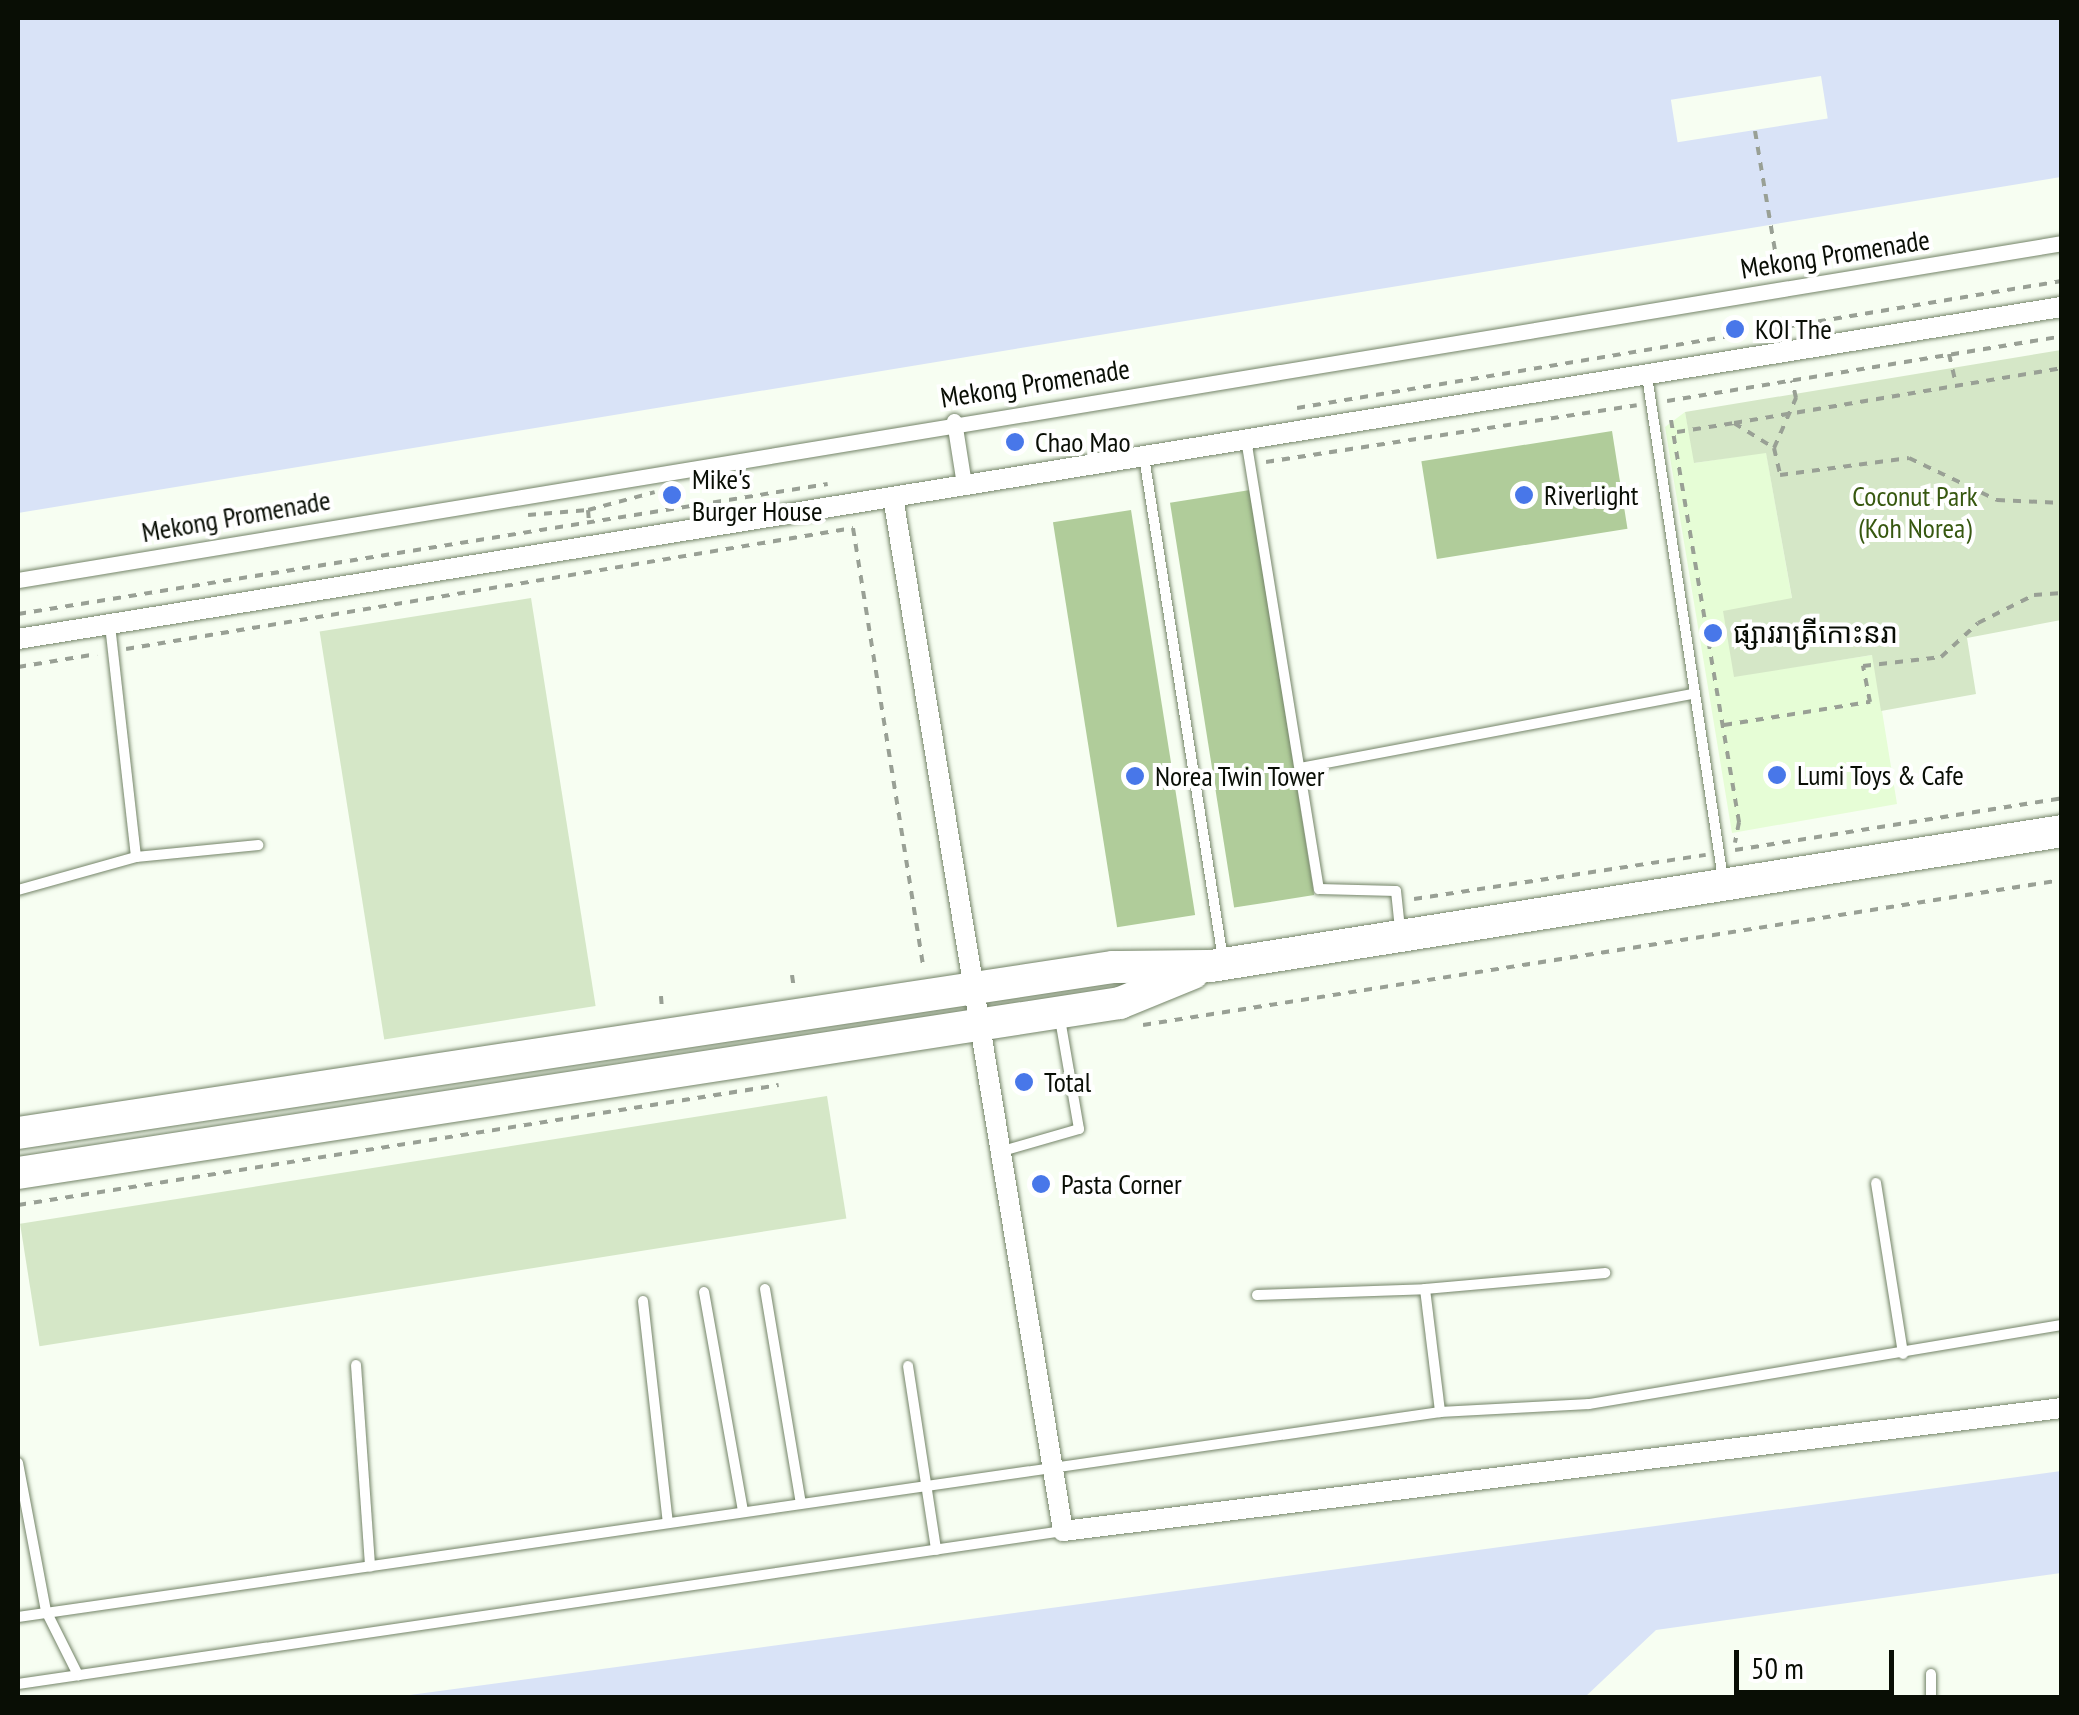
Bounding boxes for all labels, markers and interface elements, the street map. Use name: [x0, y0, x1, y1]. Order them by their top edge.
street label: Mekong Promenade: [1738, 222, 1932, 286]
place label: KOI The: [1755, 312, 1832, 346]
marker: KOI The: [1724, 318, 1746, 340]
street label: Mekong Promenade: [938, 351, 1132, 415]
place label: Chao Mao: [1035, 425, 1131, 459]
marker: Chao Mao: [1004, 431, 1026, 453]
place label: Mike's Burger House: [692, 462, 823, 528]
place label: Riverlight: [1544, 478, 1638, 512]
park label: Coconut Park (Koh Norea): [1852, 479, 1978, 545]
street label: Mekong Promenade: [139, 483, 333, 549]
marker: Mike's Burger House: [661, 484, 683, 506]
marker: Riverlight: [1513, 484, 1535, 506]
place label: ផ្សាររាត្រីកោះនរា: [1733, 616, 1898, 650]
marker: ផ្សាររាត្រីកោះនរា: [1702, 622, 1724, 644]
place label: Lumi Toys & Cafe: [1797, 758, 1964, 792]
place label: Norea Twin Tower: [1155, 759, 1326, 793]
marker: Lumi Toys & Cafe: [1766, 764, 1788, 786]
marker: Norea Twin Tower: [1124, 765, 1146, 787]
place label: Total: [1044, 1065, 1091, 1099]
marker: Total: [1013, 1071, 1035, 1093]
place label: Pasta Corner: [1061, 1167, 1182, 1201]
marker: Pasta Corner: [1030, 1173, 1052, 1195]
scale bar: [1739, 1630, 1899, 1692]
text: 50 m: [1751, 1648, 1804, 1687]

